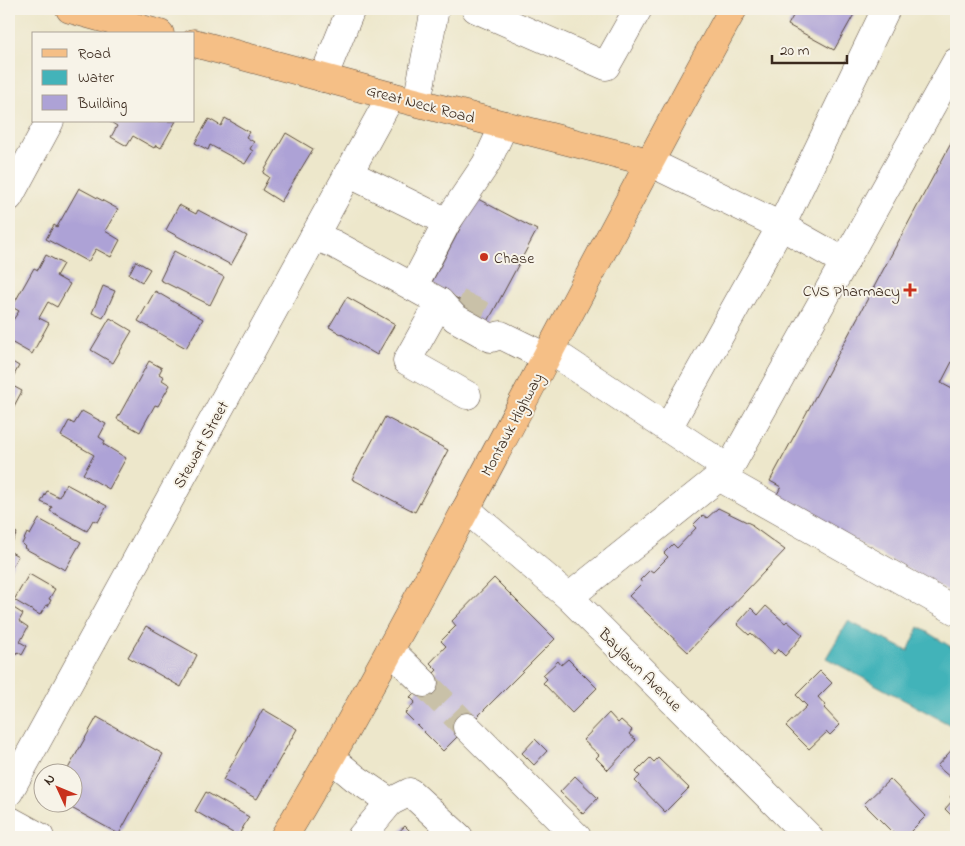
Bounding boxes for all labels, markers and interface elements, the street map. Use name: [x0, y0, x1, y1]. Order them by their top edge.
legend: [32, 32, 195, 122]
scale bar: [772, 32, 848, 64]
text: 20 m: [780, 40, 810, 62]
text: Road: [78, 43, 111, 65]
text: Water: [78, 67, 114, 89]
street label: Great Neck Road: [364, 79, 477, 131]
text: Building: [77, 93, 127, 116]
place label: Chase: [494, 247, 535, 271]
marker: Chase: [478, 251, 490, 263]
place label: CVS Pharmacy: [803, 280, 900, 304]
marker: CVS Pharmacy: [904, 284, 916, 296]
street label: Montauk Highway: [475, 369, 550, 481]
street label: Stewart Street: [168, 396, 236, 493]
street label: Baylawn Avenue: [592, 622, 687, 718]
north arrow: [32, 764, 82, 814]
text: N: [39, 769, 61, 791]

